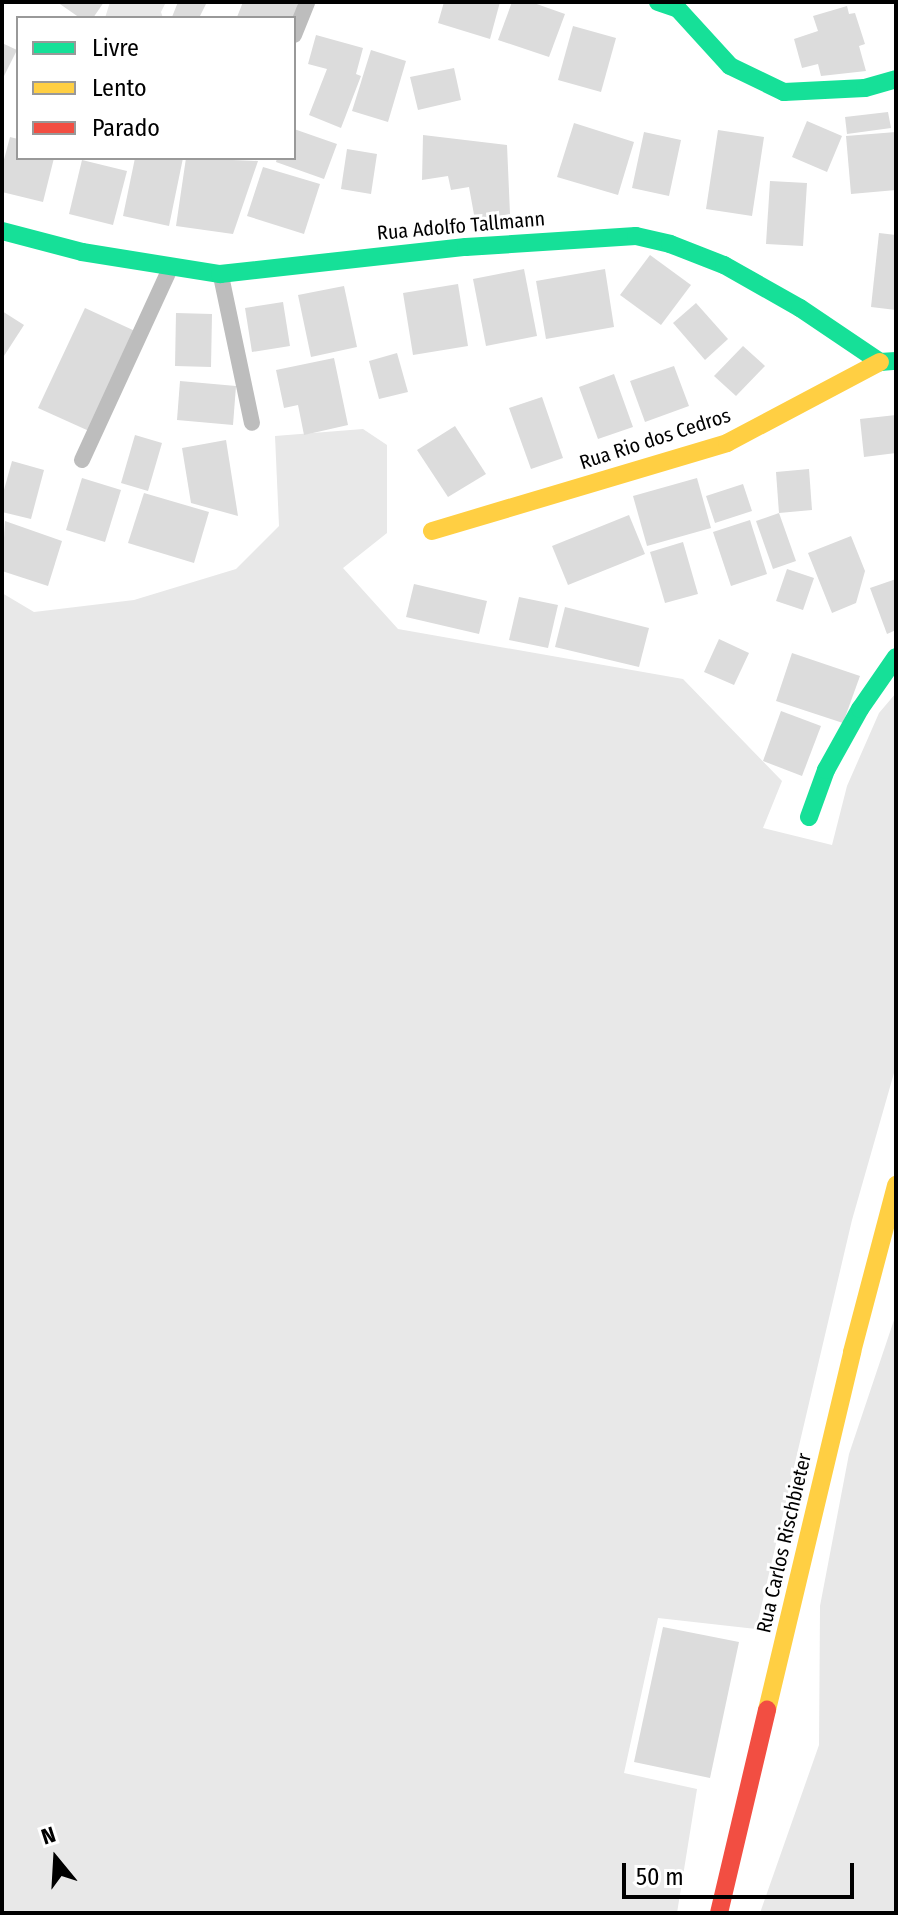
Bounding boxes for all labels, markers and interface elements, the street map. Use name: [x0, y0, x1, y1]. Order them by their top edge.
legend: [16, 16, 296, 160]
text: Livre: [92, 34, 139, 62]
text: Lento: [92, 74, 147, 102]
text: Parado: [92, 114, 160, 142]
street label: Rua Adolfo Tallmann: [376, 207, 546, 245]
street label: Rua Rio dos Cedros: [576, 403, 734, 475]
street label: Rua Carlos Rischbieter: [752, 1451, 816, 1635]
north arrow: [16, 1819, 96, 1899]
text: N: [38, 1821, 59, 1851]
scale bar: [626, 1847, 858, 1897]
text: 50 m: [636, 1863, 684, 1891]

